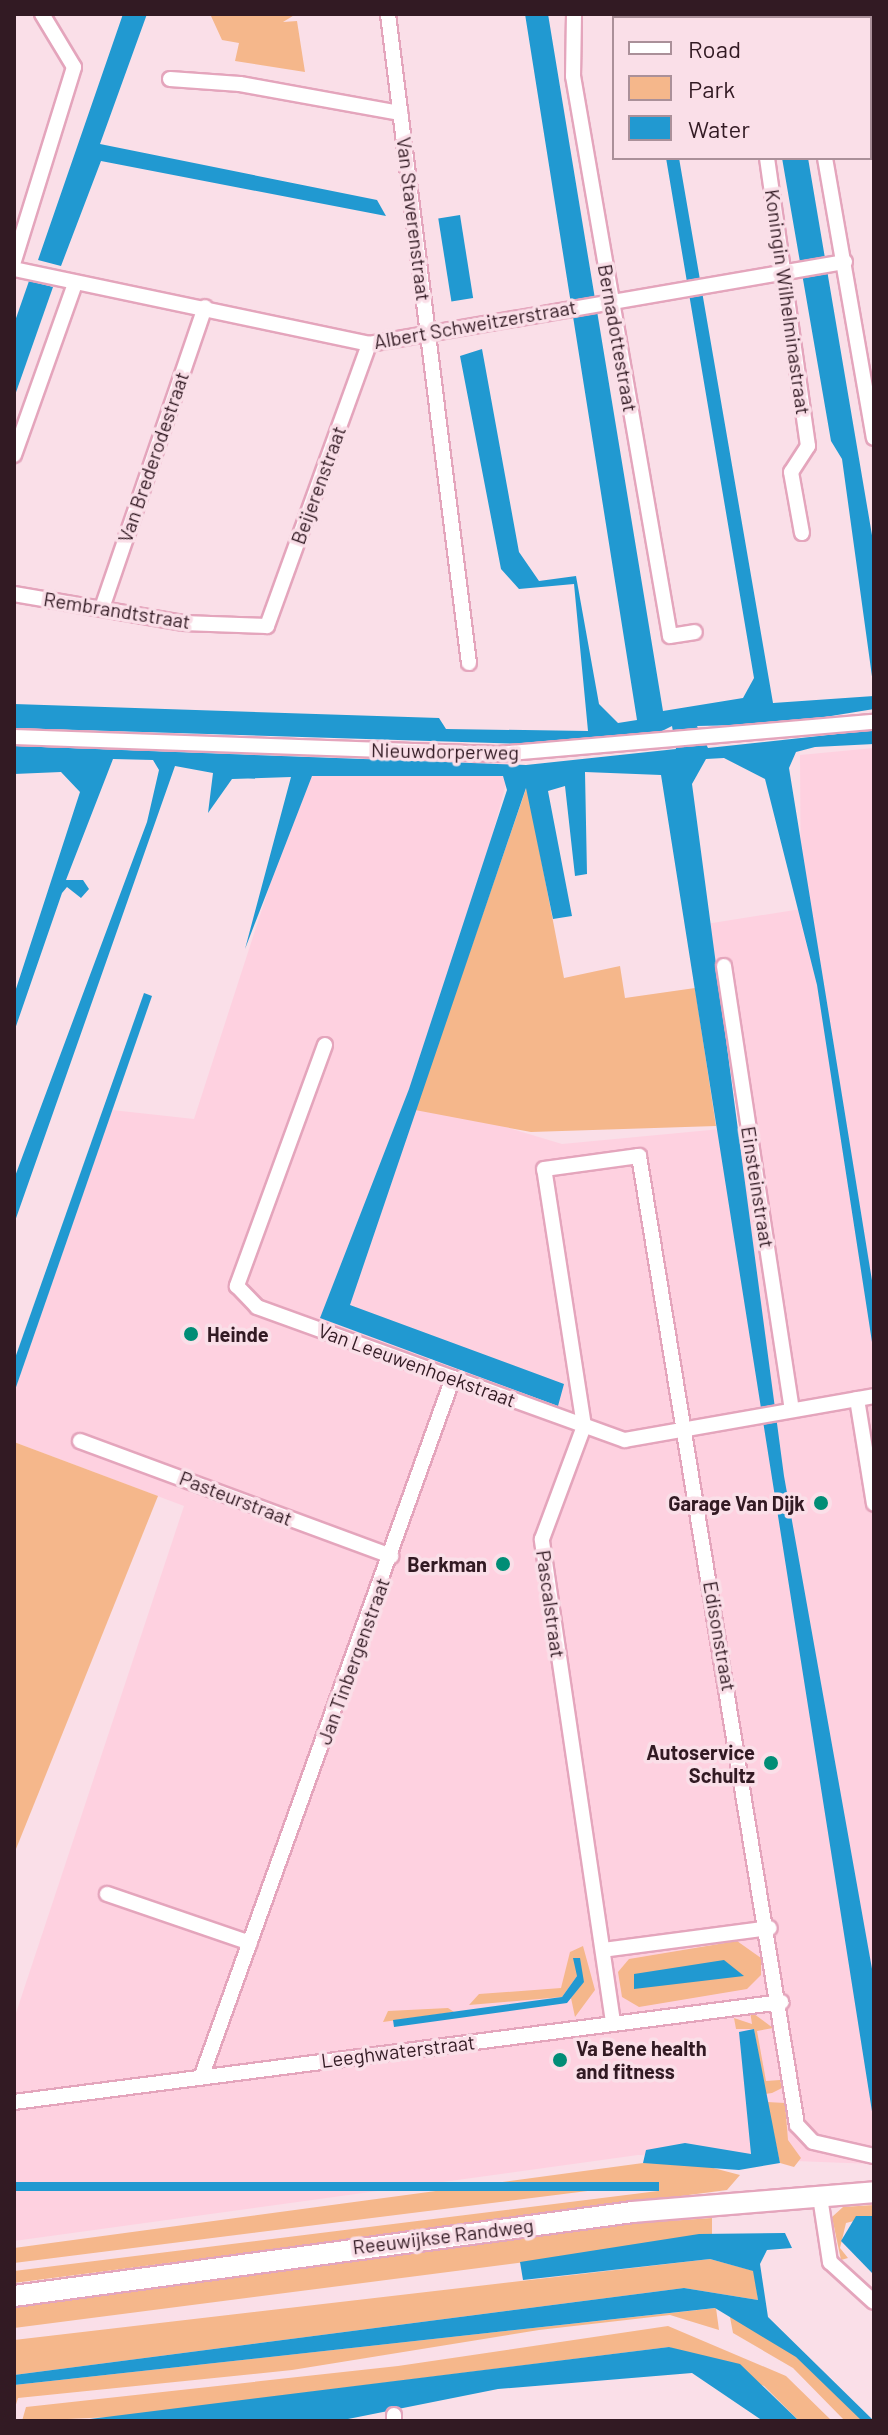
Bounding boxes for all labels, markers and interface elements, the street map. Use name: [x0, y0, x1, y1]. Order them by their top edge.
legend: [612, 16, 872, 160]
text: Road: [688, 34, 741, 63]
text: Park: [688, 74, 735, 103]
text: Water: [688, 114, 750, 143]
street label: Van Staverenstraat: [392, 136, 436, 302]
street label: Koningin Wilhelminastraat: [760, 188, 816, 416]
street label: Bernadottestraat: [593, 262, 643, 414]
street label: Albert Schweitzerstraat: [372, 294, 578, 354]
street label: Van Brederodestraat: [113, 368, 193, 546]
street label: Beijerenstraat: [285, 423, 351, 547]
street label: Rembrandtstraat: [42, 587, 192, 633]
street label: Nieuwdorperweg: [371, 738, 519, 764]
street label: Einsteinstraat: [737, 1124, 779, 1250]
street label: Van Leeuwenhoekstraat: [315, 1318, 519, 1412]
place label: Heinde: [207, 1322, 269, 1346]
marker: Heinde: [182, 1325, 200, 1343]
street label: Pasteurstraat: [176, 1465, 296, 1531]
place label: Garage Van Dijk: [668, 1491, 805, 1515]
marker: Garage Van Dijk: [812, 1494, 830, 1512]
street label: Pascalstraat: [532, 1549, 570, 1659]
place label: Berkman: [407, 1552, 487, 1576]
marker: Berkman: [494, 1555, 512, 1573]
street label: Jan Tinbergenstraat: [312, 1574, 394, 1748]
street label: Edisonstraat: [699, 1579, 741, 1693]
place label: Autoservice Schultz: [646, 1740, 755, 1787]
marker: Autoservice Schultz: [762, 1754, 780, 1772]
street label: Leeghwaterstraat: [320, 2030, 476, 2072]
place label: Va Bene health and fitness: [576, 2036, 707, 2083]
marker: Va Bene health and fitness: [551, 2051, 569, 2069]
street label: Reeuwijkse Randweg: [351, 2213, 535, 2259]

